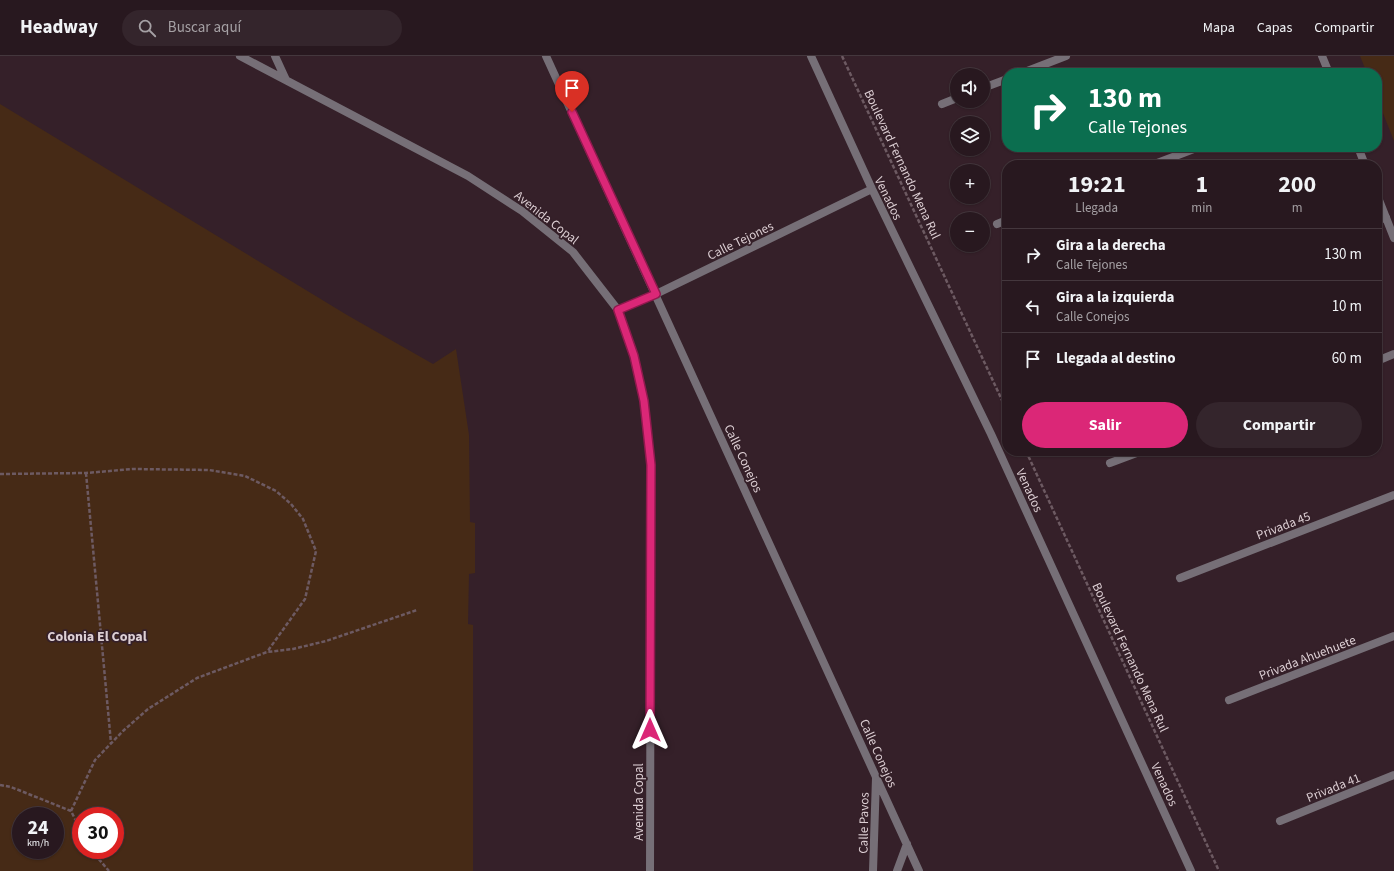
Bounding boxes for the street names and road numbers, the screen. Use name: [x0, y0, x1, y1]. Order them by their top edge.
street label: Boulevard Fernando Mena Rul: [860, 87, 945, 242]
street label: Venados: [870, 174, 907, 224]
street label: Avenida Copal: [510, 187, 582, 249]
street label: Calle Tejones: [704, 217, 777, 265]
street label: Calle Conejos: [719, 421, 767, 496]
street label: Venados: [1011, 466, 1047, 516]
street label: Privada 45: [1254, 507, 1313, 545]
street label: Boulevard Fernando Mena Rul: [1088, 580, 1173, 735]
street label: Privada Ahuehuete: [1256, 631, 1358, 685]
street label: Calle Conejos: [855, 716, 901, 791]
street label: Venados: [1146, 760, 1182, 810]
street label: Avenida Copal: [630, 763, 648, 841]
street label: Privada 41: [1304, 769, 1363, 807]
street label: Calle Pavos: [854, 792, 874, 854]

